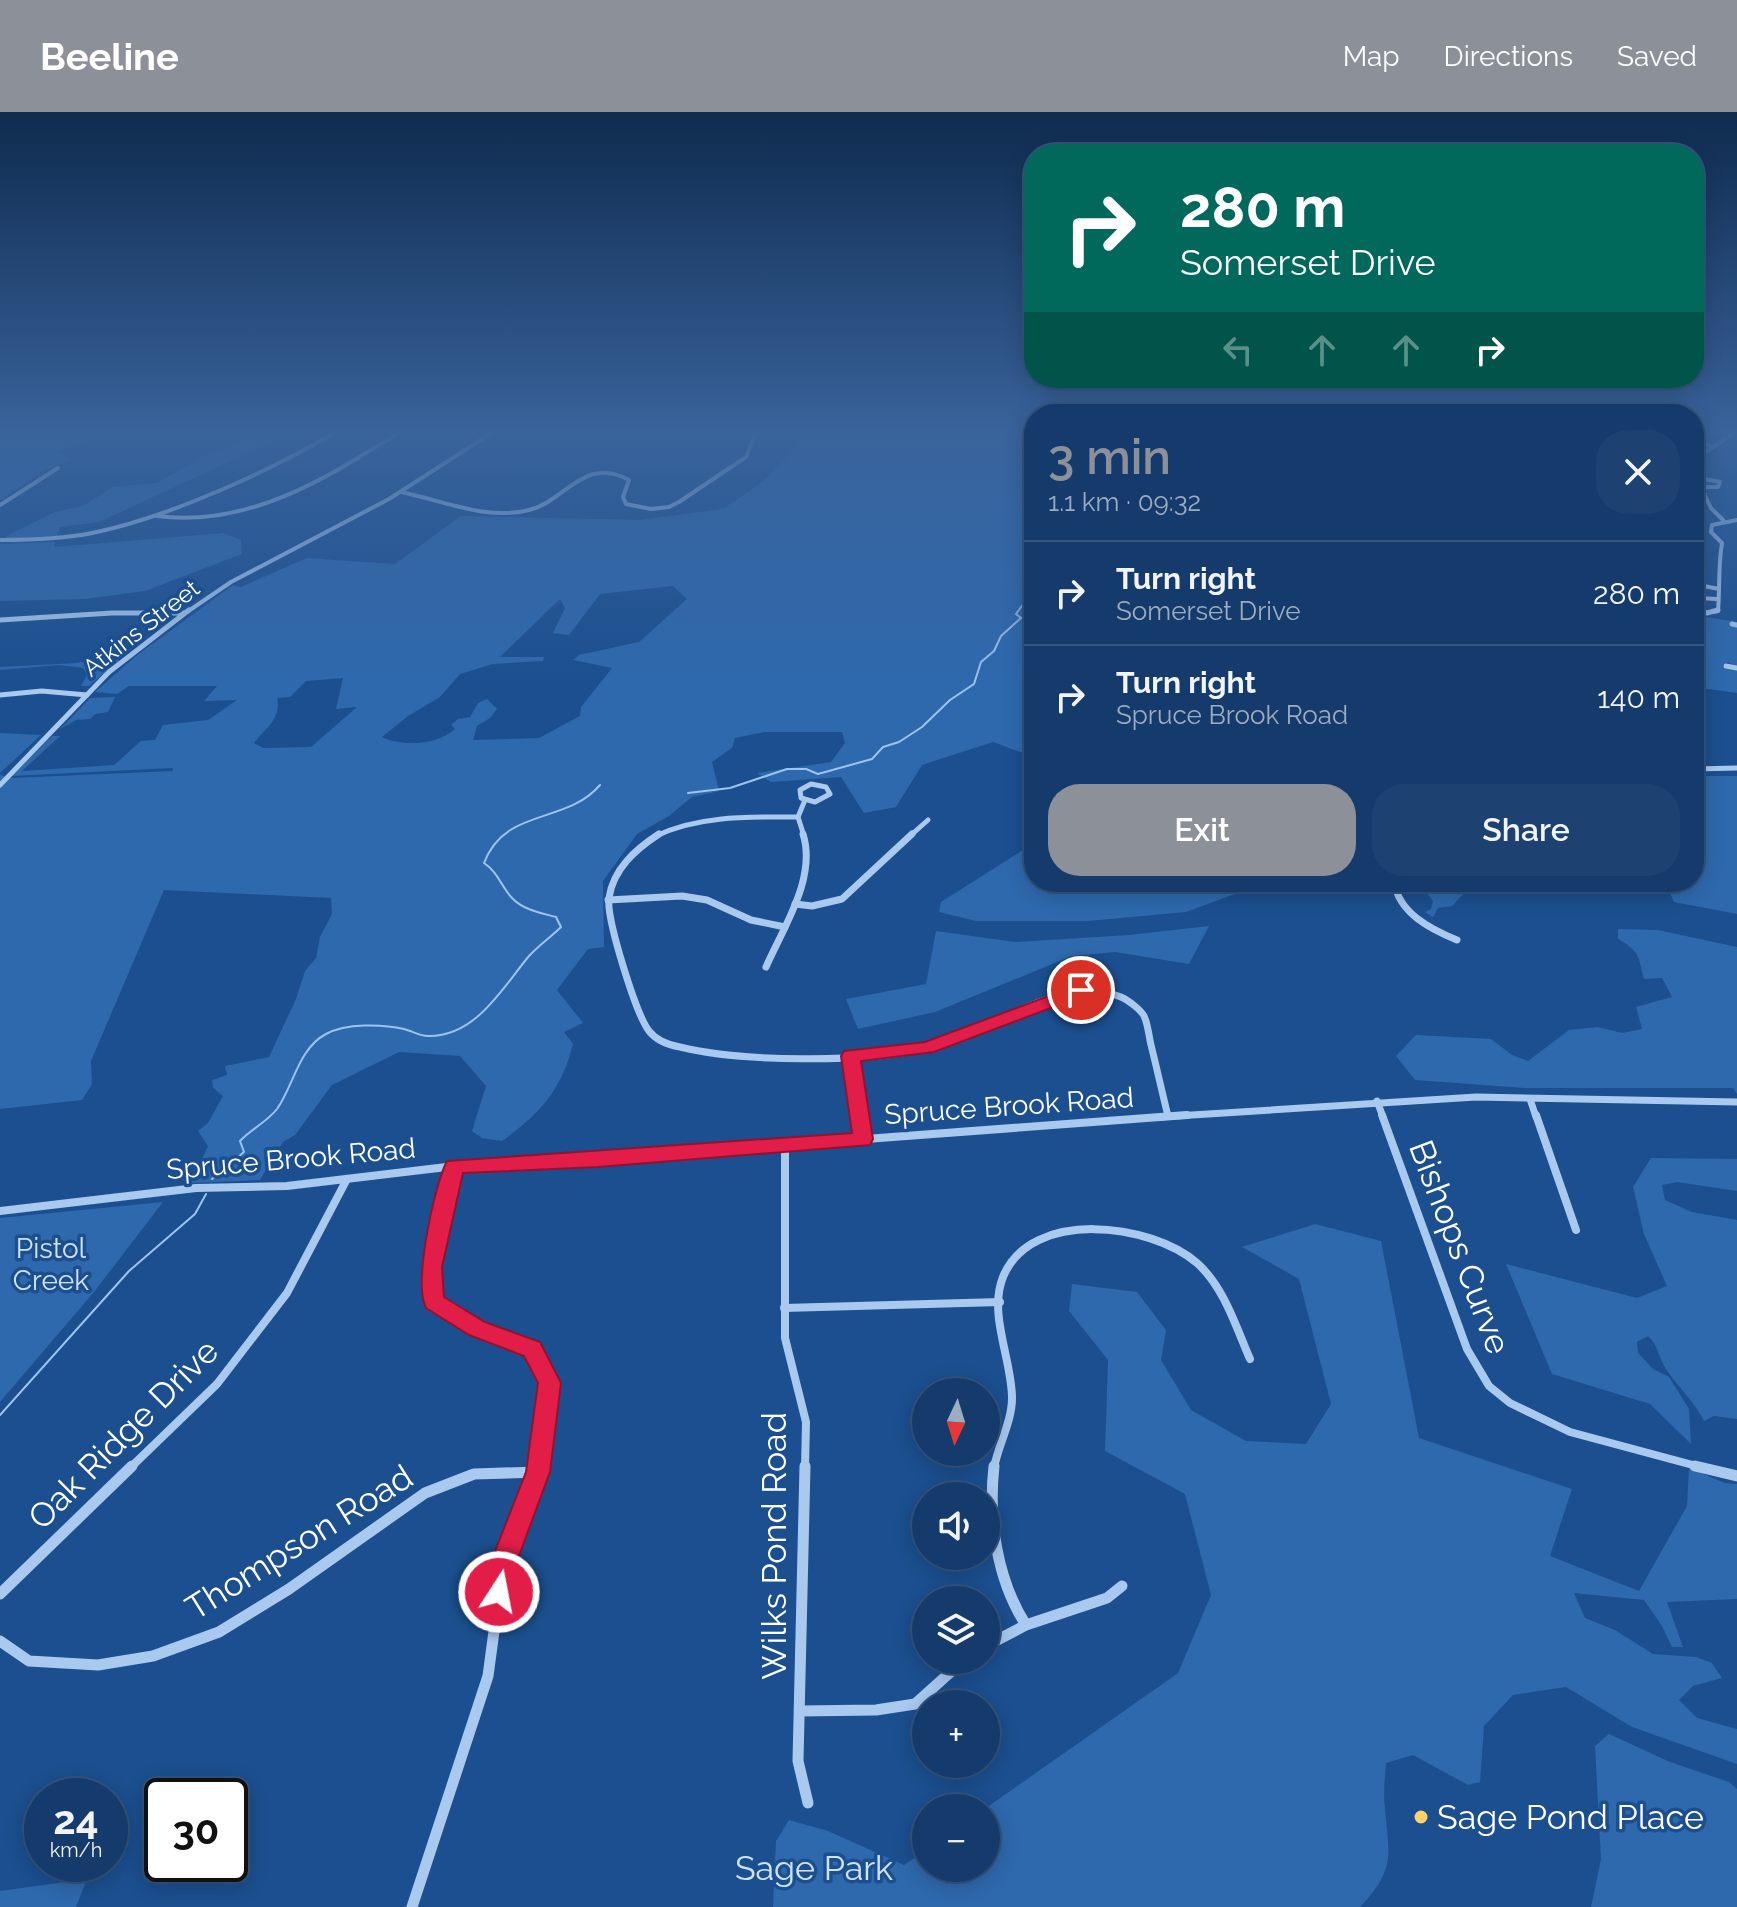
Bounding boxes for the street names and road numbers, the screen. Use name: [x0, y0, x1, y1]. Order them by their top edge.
street label: Atkins Street: [77, 573, 205, 683]
street label: Spruce Brook Road: [883, 1081, 1135, 1131]
street label: Spruce Brook Road: [165, 1132, 417, 1186]
street label: Bishops Curve: [1401, 1135, 1519, 1359]
street label: Oak Ridge Drive: [20, 1331, 226, 1537]
street label: Wilks Pond Road: [754, 1412, 794, 1680]
street label: Thompson Road: [178, 1456, 420, 1628]

